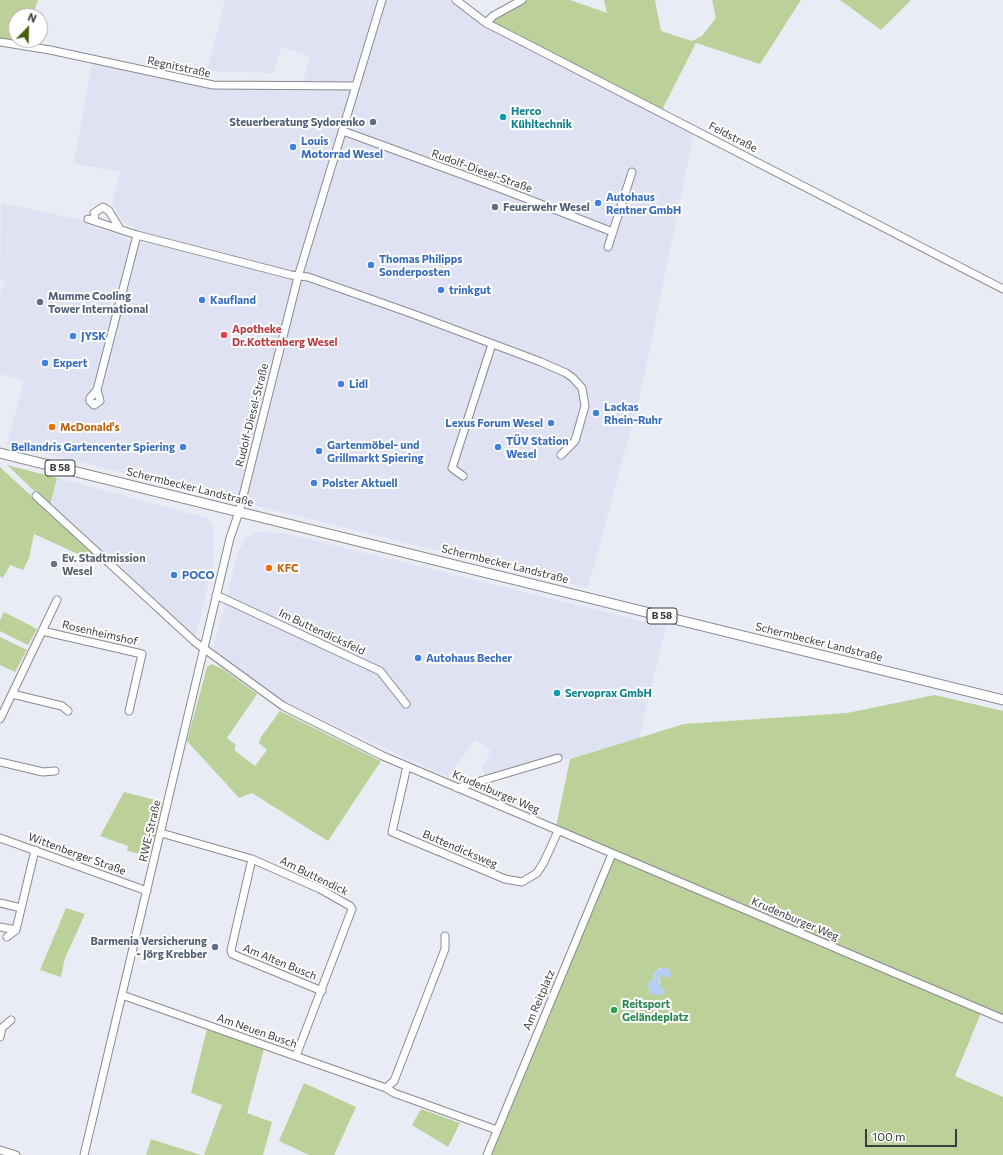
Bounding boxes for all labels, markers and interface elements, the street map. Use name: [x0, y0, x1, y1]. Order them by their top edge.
north arrow: [8, 8, 48, 48]
text: N: [26, 10, 39, 25]
street label: Regnitstraße: [146, 54, 212, 80]
place label: Herco Kühltechnik: [511, 104, 572, 130]
marker: Herco Kühltechnik: [498, 112, 508, 122]
place label: Steuerberatung Sydorenko: [229, 115, 365, 129]
marker: Steuerberatung Sydorenko: [368, 117, 378, 127]
street label: Feldstraße: [706, 119, 760, 155]
place label: Louis Motorrad Wesel: [301, 134, 383, 160]
marker: Louis Motorrad Wesel: [288, 142, 298, 152]
street label: Rudolf-Diesel-Straße: [430, 147, 534, 195]
place label: Autohaus Rentner GmbH: [606, 190, 681, 216]
marker: Autohaus Rentner GmbH: [593, 198, 603, 208]
place label: Feuerwehr Wesel: [503, 200, 590, 214]
marker: Feuerwehr Wesel: [490, 202, 500, 212]
place label: Thomas Philipps Sonderposten: [379, 252, 462, 278]
marker: Thomas Philipps Sonderposten: [366, 260, 376, 270]
place label: trinkgut: [449, 283, 491, 297]
marker: trinkgut: [436, 285, 446, 295]
place label: Mumme Cooling Tower International: [48, 289, 148, 315]
place label: Kaufland: [210, 293, 256, 307]
marker: Kaufland: [197, 295, 207, 305]
marker: Mumme Cooling Tower International: [35, 297, 45, 307]
place label: Apotheke Dr.Kottenberg Wesel: [232, 322, 338, 348]
place label: JYSK: [81, 329, 106, 343]
marker: Apotheke Dr.Kottenberg Wesel: [219, 330, 229, 340]
marker: JYSK: [68, 331, 78, 341]
place label: Expert: [53, 356, 87, 370]
marker: Expert: [40, 358, 50, 368]
street label: Rudolf-Diesel-Straße: [233, 362, 271, 468]
place label: Lidl: [349, 377, 368, 391]
marker: Lidl: [336, 379, 346, 389]
place label: Lackas Rhein-Ruhr: [604, 400, 663, 426]
marker: Lackas Rhein-Ruhr: [591, 408, 601, 418]
place label: Lexus Forum Wesel: [445, 416, 543, 430]
marker: Lexus Forum Wesel: [546, 418, 556, 428]
place label: McDonald's: [60, 420, 120, 434]
marker: McDonald's: [47, 422, 57, 432]
place label: TÜV Station Wesel: [506, 434, 569, 460]
place label: Gartenmöbel- und Grillmarkt Spiering: [327, 438, 424, 464]
place label: Bellandris Gartencenter Spiering: [11, 440, 175, 454]
marker: Bellandris Gartencenter Spiering: [178, 442, 188, 452]
marker: TÜV Station Wesel: [493, 442, 503, 452]
marker: Gartenmöbel- und Grillmarkt Spiering: [314, 446, 324, 456]
road number: B 58: [45, 460, 75, 476]
street label: Schermbecker Landstraße: [125, 465, 255, 509]
place label: Polster Aktuell: [322, 476, 398, 490]
marker: Polster Aktuell: [309, 478, 319, 488]
street label: Schermbecker Landstraße: [440, 542, 570, 586]
place label: Ev. Stadtmission Wesel: [62, 551, 146, 577]
marker: Ev. Stadtmission Wesel: [49, 559, 59, 569]
place label: KFC: [277, 561, 299, 575]
marker: KFC: [264, 563, 274, 573]
place label: POCO: [182, 568, 215, 582]
marker: POCO: [169, 570, 179, 580]
street label: Im Buttendicksfeld: [277, 606, 367, 658]
road number: B 58: [647, 608, 677, 624]
street label: Rosenheimshof: [61, 618, 139, 648]
street label: Schermbecker Landstraße: [754, 620, 884, 664]
place label: Autohaus Becher: [426, 651, 512, 665]
marker: Autohaus Becher: [413, 653, 423, 663]
place label: Servoprax GmbH: [565, 686, 652, 700]
marker: Servoprax GmbH: [552, 688, 562, 698]
street label: Krudenburger Weg: [450, 768, 542, 816]
street label: RWE-Straße: [136, 799, 164, 863]
street label: Buttendicksweg: [421, 827, 499, 871]
street label: Wittenberger Straße: [26, 830, 128, 878]
street label: Am Buttendick: [278, 854, 350, 898]
street label: Krudenburger Weg: [749, 895, 841, 943]
place label: Barmenia Versicherung - Jörg Krebber: [91, 934, 207, 960]
street label: Am Alten Busch: [241, 941, 319, 983]
marker: Barmenia Versicherung - Jörg Krebber: [210, 942, 220, 952]
street label: Am Reitplatz: [520, 968, 558, 1032]
place label: Reitsport Geländeplatz: [622, 997, 689, 1023]
marker: Reitsport Geländeplatz: [609, 1005, 619, 1015]
street label: Am Neuen Busch: [215, 1011, 299, 1051]
scale bar: [867, 1121, 959, 1147]
text: 100 m: [872, 1129, 906, 1143]

